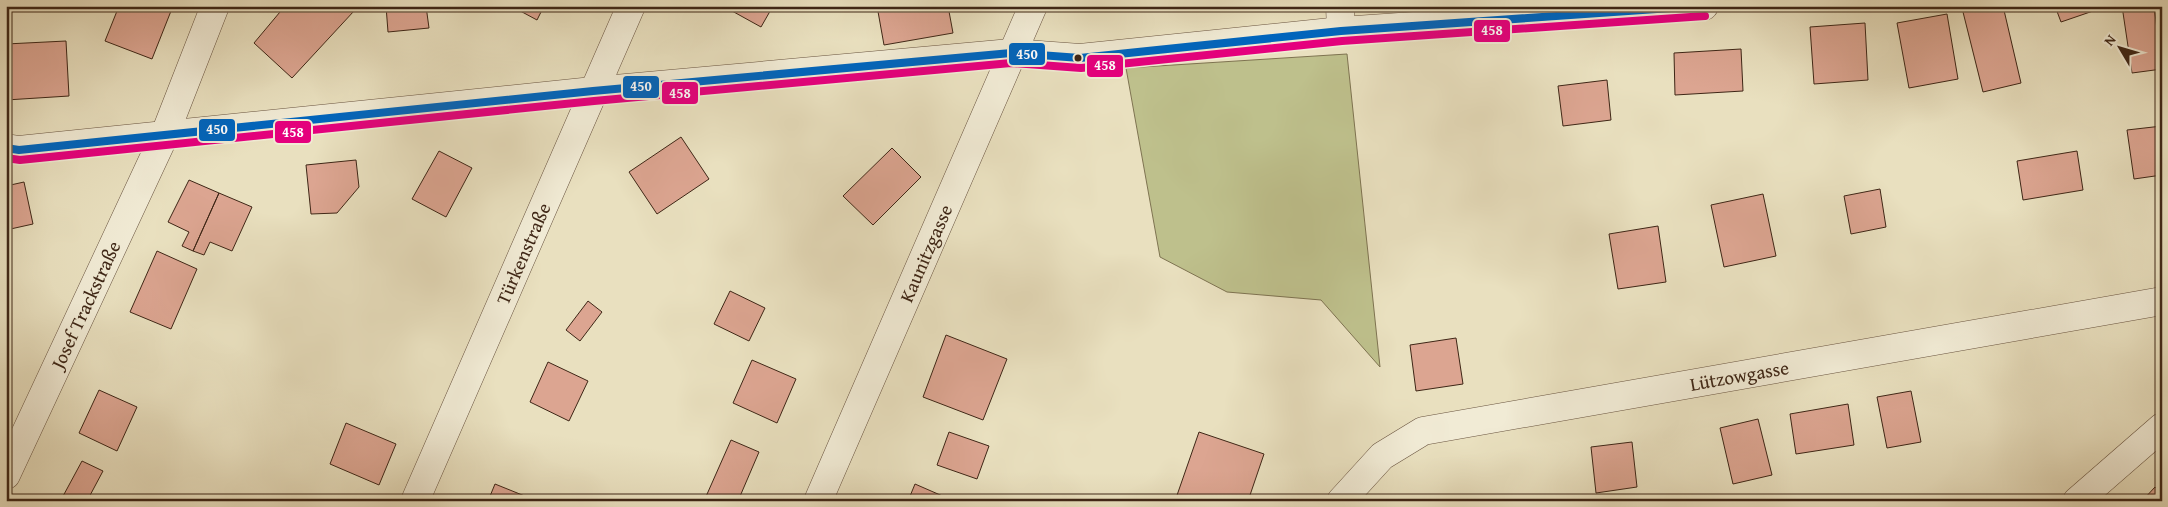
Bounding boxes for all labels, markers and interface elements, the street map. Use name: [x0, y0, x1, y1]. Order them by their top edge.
line badge: 458: [1473, 19, 1511, 43]
text: 458: [1481, 20, 1503, 40]
north arrow: [2096, 22, 2146, 72]
text: N: [2099, 30, 2121, 50]
line badge: 450: [1008, 42, 1046, 66]
text: 450: [1016, 44, 1038, 64]
unlabelled marker: [1073, 53, 1083, 63]
line badge: 458: [1086, 54, 1124, 78]
text: 458: [1094, 55, 1116, 75]
line badge: 450: [622, 75, 660, 99]
text: 450: [630, 76, 652, 96]
line badge: 458: [661, 81, 699, 105]
text: 458: [669, 83, 691, 103]
line badge: 450: [198, 118, 236, 142]
text: 450: [206, 119, 228, 139]
line badge: 458: [274, 120, 312, 144]
text: 458: [282, 122, 304, 142]
street label: Türkenstraße: [488, 198, 558, 309]
street label: Kaunitzgasse: [892, 200, 959, 307]
street label: Josef Trackstraße: [43, 236, 127, 375]
street label: Lützowgasse: [1688, 353, 1791, 398]

